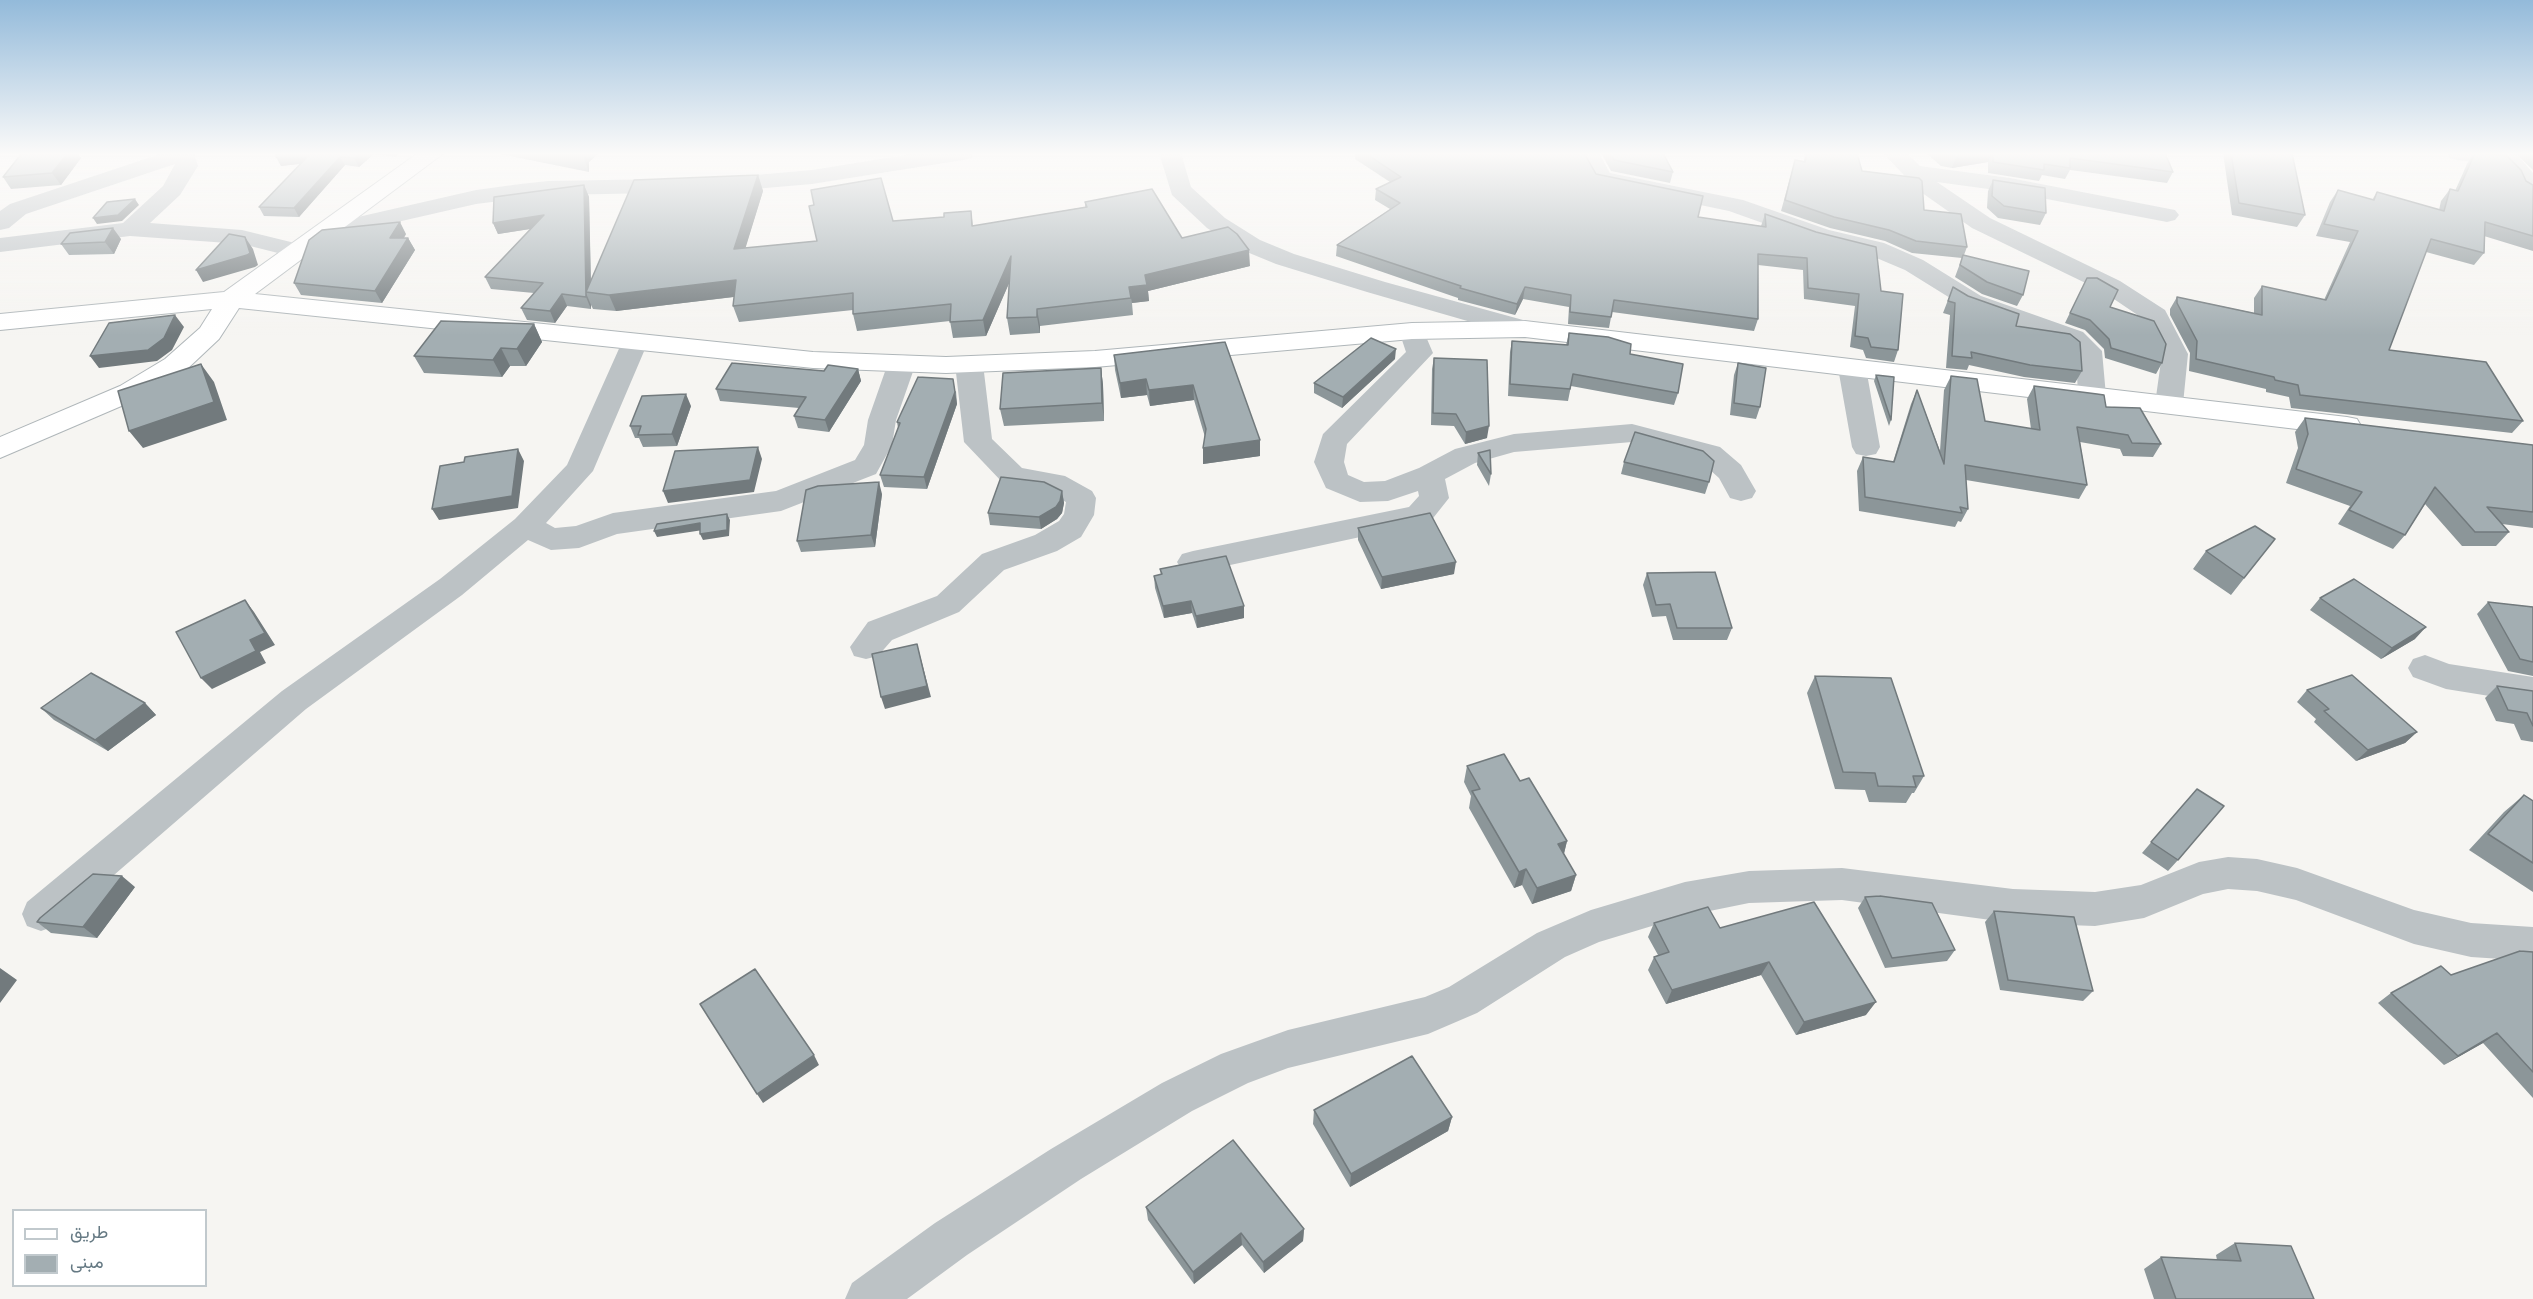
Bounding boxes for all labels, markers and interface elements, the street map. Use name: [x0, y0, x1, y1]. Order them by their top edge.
legend: [12, 1209, 207, 1287]
text: طريق: [70, 1221, 108, 1243]
text: مبنى: [70, 1251, 104, 1273]

